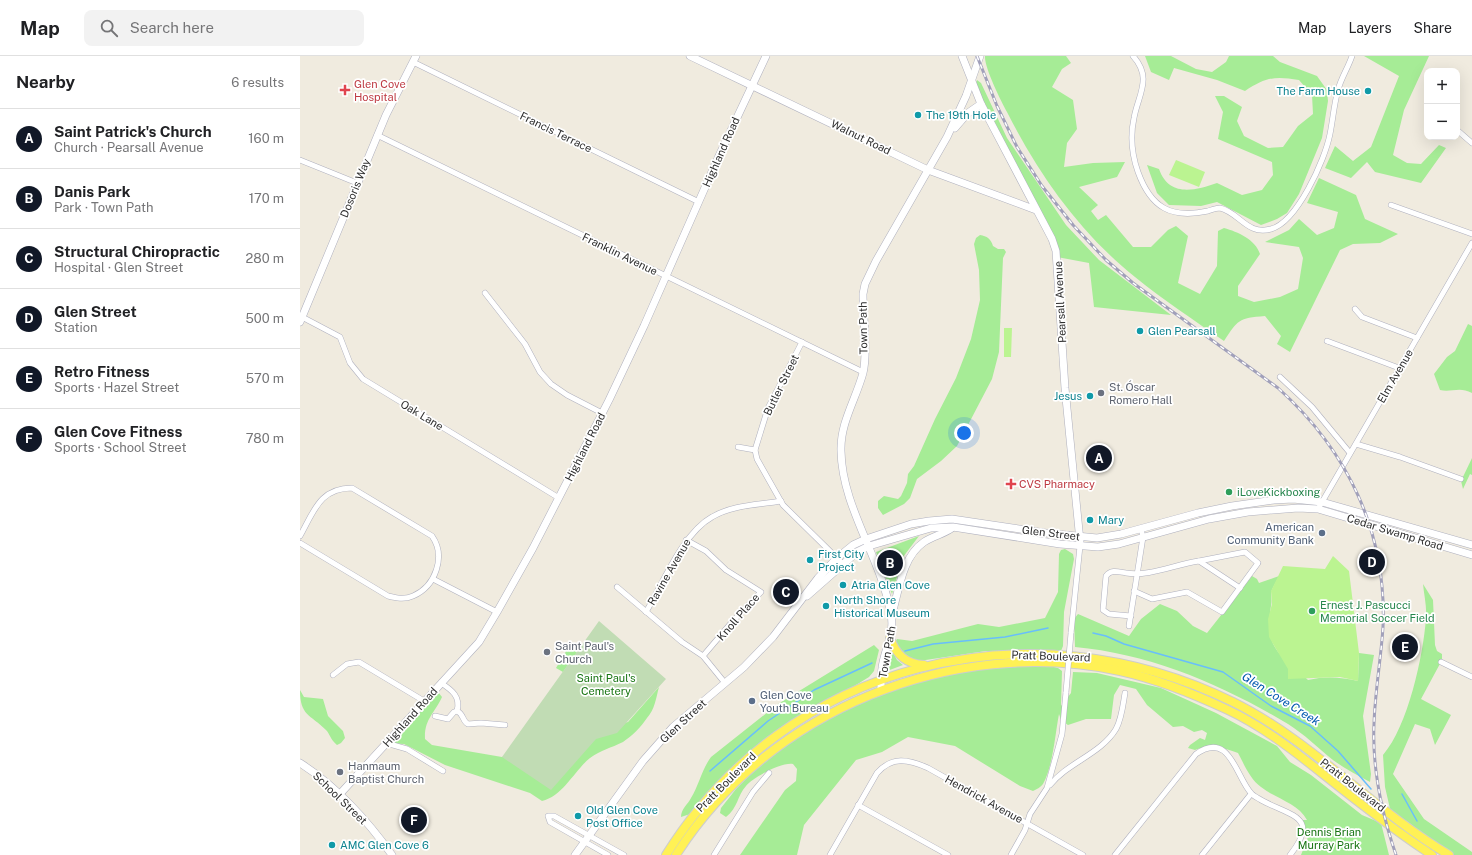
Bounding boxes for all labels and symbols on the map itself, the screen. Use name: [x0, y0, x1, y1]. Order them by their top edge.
place label: Glen Cove Hospital: [354, 78, 406, 103]
marker: Glen Cove Hospital: [339, 84, 351, 96]
place label: The Farm House: [1277, 85, 1360, 97]
marker: The Farm House: [1363, 86, 1373, 96]
street label: Francis Terrace: [518, 109, 594, 155]
place label: The 19th Hole: [926, 109, 996, 121]
marker: The 19th Hole: [913, 110, 923, 120]
street label: Highland Road: [700, 115, 742, 189]
street label: Walnut Road: [829, 117, 893, 157]
street label: Dosoris Way: [338, 157, 372, 219]
street label: Franklin Avenue: [580, 231, 660, 277]
street label: Pearsall Avenue: [1052, 261, 1068, 343]
street label: Town Path: [857, 301, 869, 355]
place label: Glen Pearsall: [1148, 325, 1216, 337]
marker: Glen Pearsall: [1135, 326, 1145, 336]
street label: Elm Avenue: [1375, 347, 1415, 405]
street label: Butler Street: [761, 353, 801, 417]
place label: St. Óscar Romero Hall: [1109, 380, 1172, 406]
marker: St. Óscar Romero Hall: [1096, 388, 1106, 398]
place label: Jesus: [1054, 390, 1082, 402]
marker: Jesus: [1085, 391, 1095, 401]
street label: Oak Lane: [398, 398, 446, 432]
street label: Highland Road: [563, 411, 607, 483]
your location: [954, 423, 974, 443]
pin: A: [1086, 443, 1112, 473]
place label: CVS Pharmacy: [1019, 478, 1095, 490]
marker: CVS Pharmacy: [1006, 479, 1016, 489]
place label: iLoveKickboxing: [1237, 486, 1321, 498]
marker: iLoveKickboxing: [1224, 487, 1234, 497]
street label: Cedar Swamp Road: [1345, 512, 1445, 552]
place label: Mary: [1098, 514, 1124, 526]
marker: Mary: [1085, 515, 1095, 525]
place label: American Community Bank: [1227, 521, 1314, 546]
street label: Glen Street: [1021, 523, 1081, 543]
marker: American Community Bank: [1317, 528, 1327, 538]
street label: Ravine Avenue: [645, 537, 693, 607]
pin: D: [1359, 547, 1385, 577]
place label: First City Project: [818, 548, 865, 573]
pin: B: [877, 548, 903, 578]
marker: First City Project: [805, 555, 815, 565]
pin: C: [773, 577, 799, 607]
place label: Atria Glen Cove: [851, 579, 930, 591]
marker: Atria Glen Cove: [838, 580, 848, 590]
street label: Knoll Place: [715, 591, 761, 643]
place label: North Shore Historical Museum: [834, 594, 930, 619]
place label: Ernest J. Pascucci Memorial Soccer Field: [1320, 599, 1435, 624]
marker: North Shore Historical Museum: [821, 601, 831, 611]
marker: Ernest J. Pascucci Memorial Soccer Field: [1307, 606, 1317, 616]
street label: Town Path: [877, 625, 897, 679]
pin: E: [1392, 632, 1418, 662]
place label: Saint Paul's Church: [555, 640, 614, 665]
marker: Saint Paul's Church: [542, 647, 552, 657]
street label: Pratt Boulevard: [1011, 649, 1091, 663]
water label: Glen Cove Creek: [1239, 669, 1323, 729]
park label: Saint Paul's Cemetery: [576, 672, 636, 697]
street label: Highland Road: [380, 685, 440, 749]
place label: Glen Cove Youth Bureau: [760, 689, 829, 714]
marker: Glen Cove Youth Bureau: [747, 696, 757, 706]
street label: Glen Street: [658, 697, 708, 745]
street label: Pratt Boulevard: [694, 750, 758, 814]
street label: Pratt Boulevard: [1318, 756, 1388, 814]
place label: Hanmaum Baptist Church: [348, 760, 424, 785]
marker: Hanmaum Baptist Church: [335, 767, 345, 777]
street label: School Street: [311, 769, 369, 827]
street label: Hendrick Avenue: [943, 773, 1025, 825]
place label: Old Glen Cove Post Office: [586, 804, 658, 829]
pin: F: [401, 805, 427, 835]
marker: Old Glen Cove Post Office: [573, 811, 583, 821]
park label: Dennis Brian Murray Park: [1297, 826, 1361, 851]
place label: AMC Glen Cove 6: [340, 839, 429, 851]
marker: AMC Glen Cove 6: [327, 840, 337, 850]

